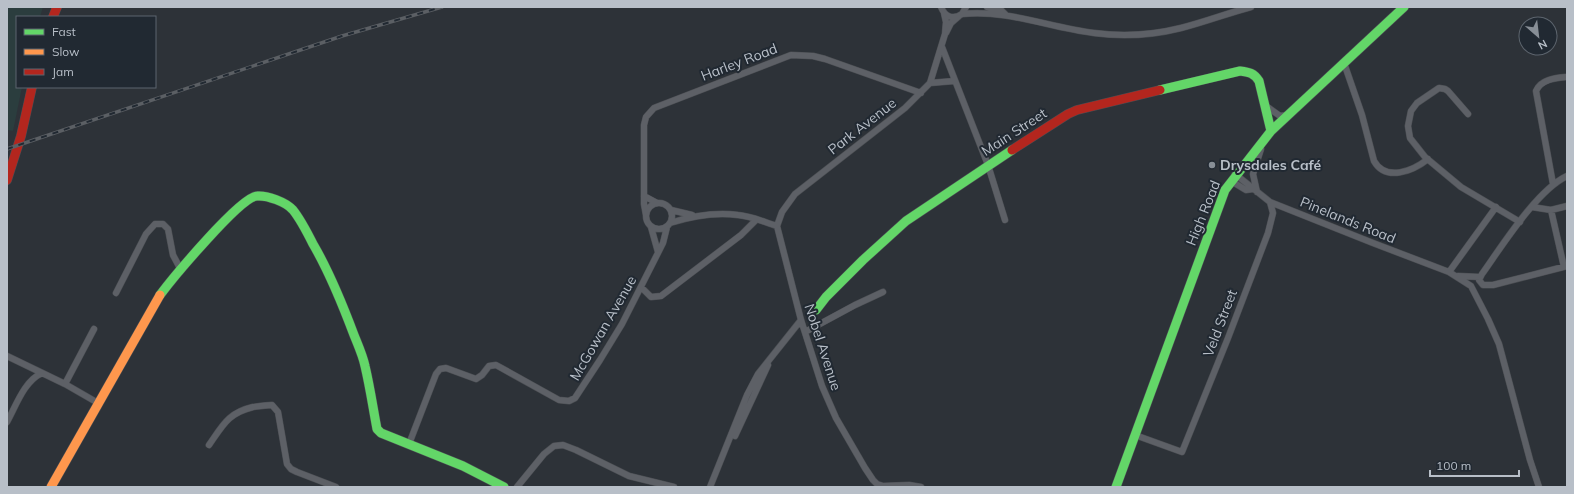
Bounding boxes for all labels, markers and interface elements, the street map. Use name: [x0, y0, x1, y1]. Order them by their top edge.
legend: [16, 16, 156, 88]
north arrow: [1518, 16, 1558, 56]
text: Fast: [52, 24, 76, 39]
text: N: [1536, 37, 1550, 53]
street label: Harley Road: [698, 39, 780, 85]
text: Slow: [52, 44, 80, 59]
text: Jam: [52, 64, 74, 79]
street label: Park Avenue: [824, 94, 900, 158]
street label: Main Street: [978, 104, 1050, 160]
place label: Drysdales Café: [1220, 156, 1322, 174]
marker: Drysdales Café: [1207, 160, 1217, 170]
street label: High Road: [1182, 178, 1224, 248]
street label: Pinelands Road: [1298, 193, 1398, 247]
street label: McGowan Avenue: [566, 272, 640, 384]
street label: Veld Street: [1199, 287, 1241, 359]
street label: Nobel Avenue: [800, 301, 846, 393]
scale bar: [1430, 452, 1519, 478]
text: 100 m: [1436, 458, 1471, 473]

